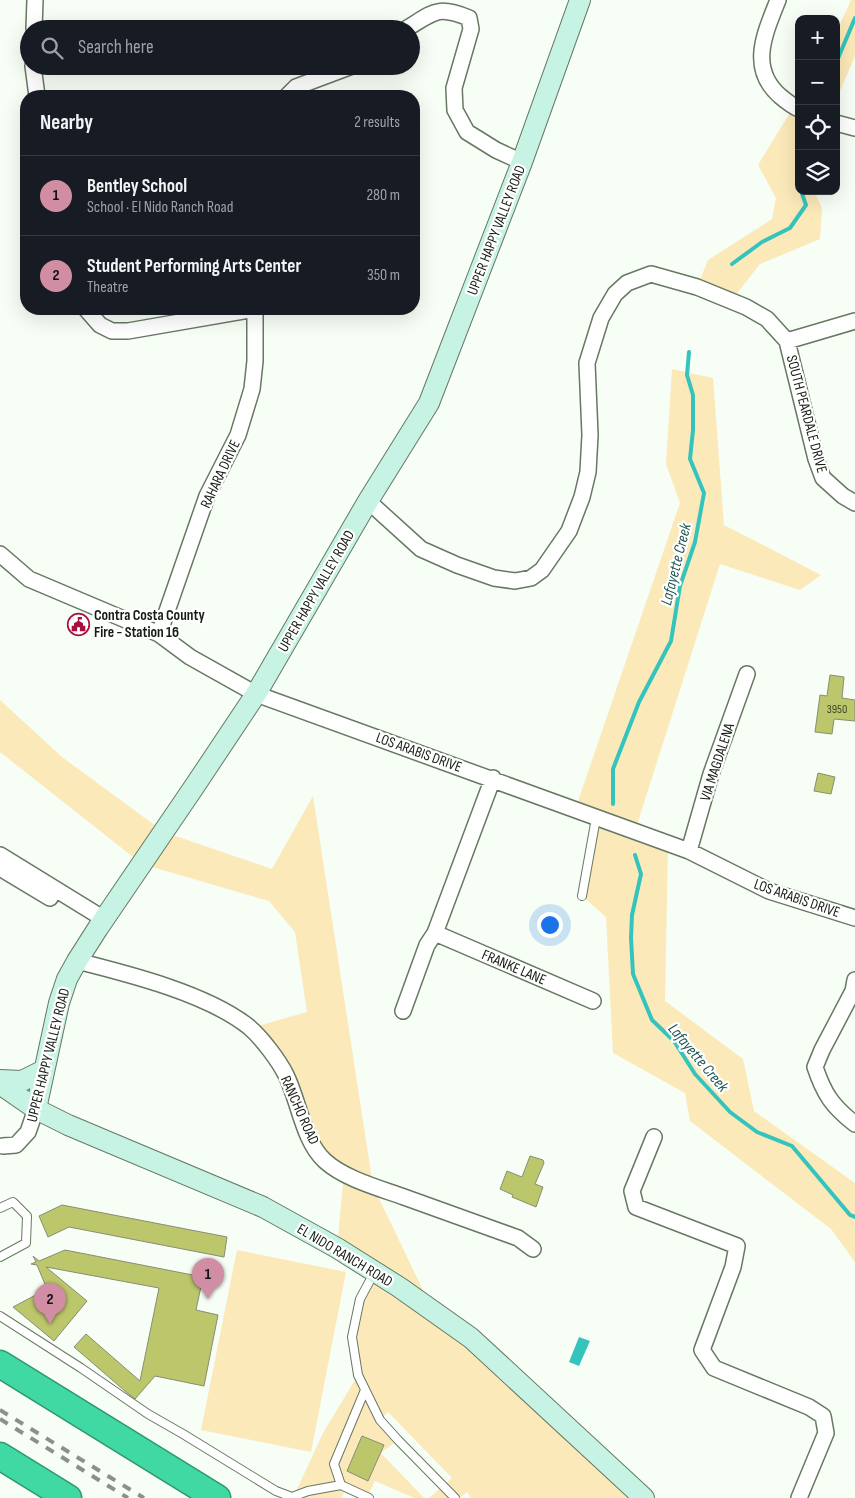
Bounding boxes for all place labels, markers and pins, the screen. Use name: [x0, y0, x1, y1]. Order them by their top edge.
place label: Contra Costa County Fire - Station 16: [94, 606, 206, 642]
public building icon: Contra Costa County Fire - Station 16: [66, 612, 90, 636]
pin: 1: [192, 1258, 224, 1299]
pin: 2: [34, 1283, 66, 1324]

